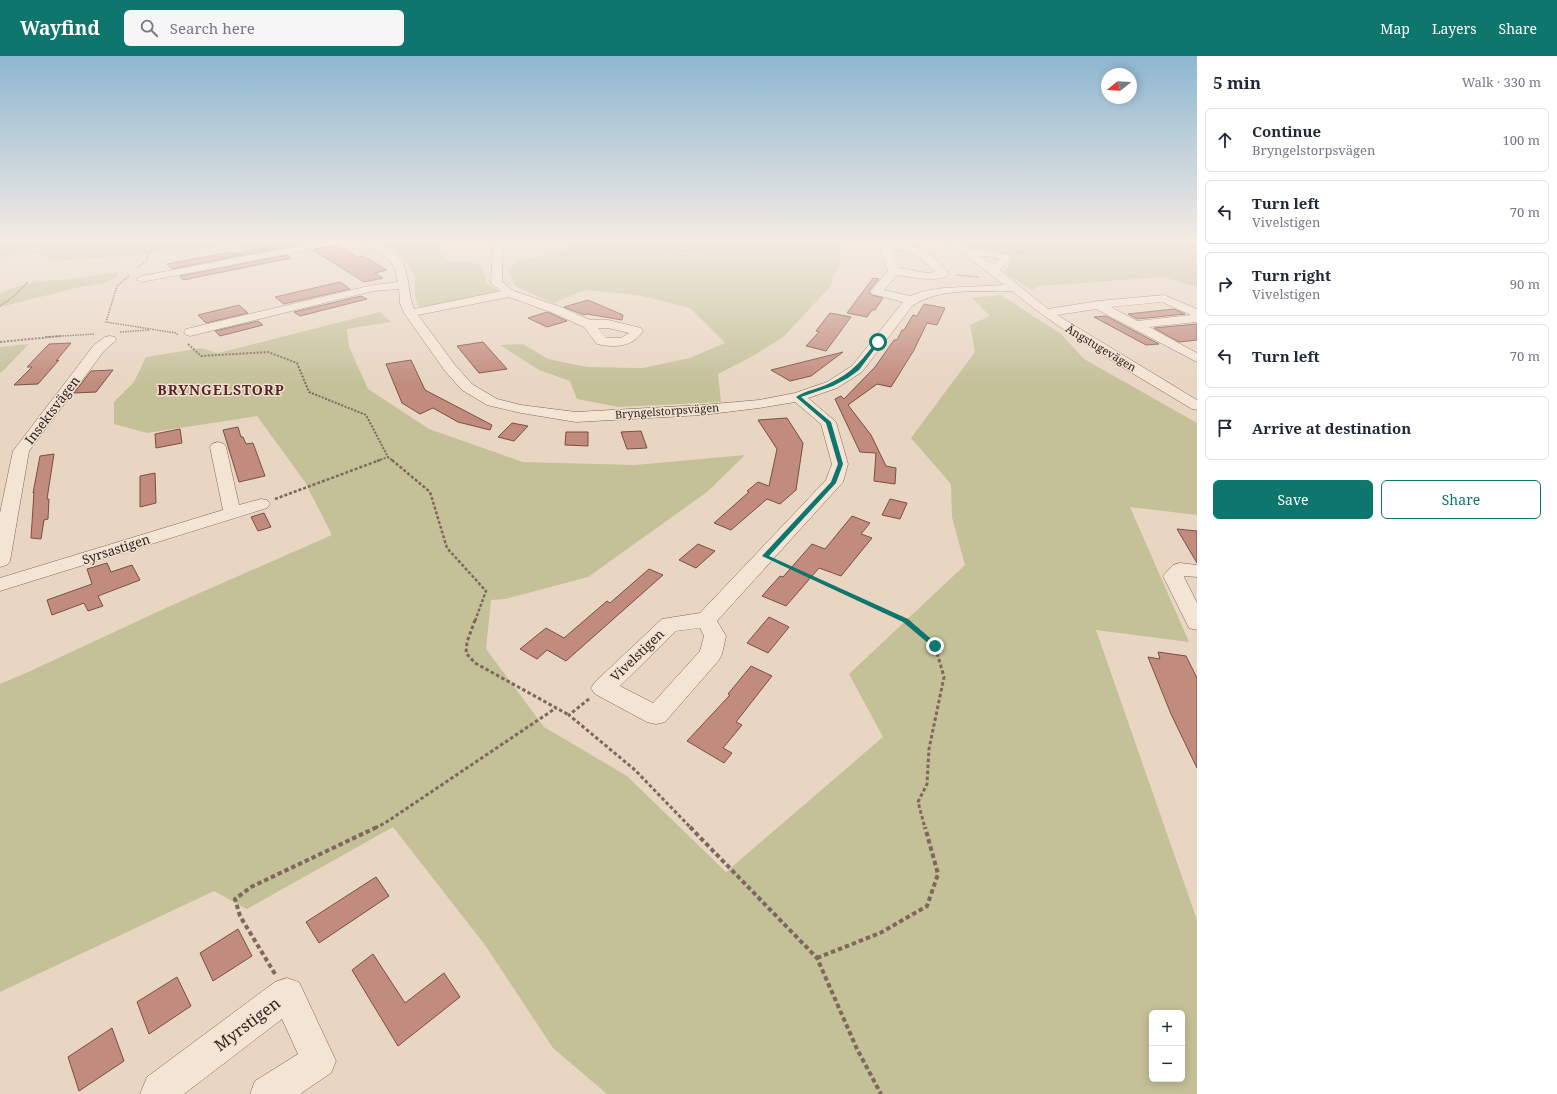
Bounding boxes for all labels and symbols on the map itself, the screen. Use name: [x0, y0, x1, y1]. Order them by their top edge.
north arrow: [1101, 68, 1137, 104]
street label: Ängstugevägen: [1063, 321, 1139, 375]
route start: [869, 333, 887, 351]
street label: Insektsvägen: [20, 372, 84, 448]
district label: BRYNGELSTORP: [157, 380, 285, 399]
street label: Bryngelstorpsvägen: [614, 399, 720, 422]
street label: Syrsastigen: [80, 529, 153, 568]
street label: Vivelstigen: [606, 624, 668, 685]
route end: [926, 637, 944, 655]
street label: Myrstigen: [210, 992, 284, 1056]

